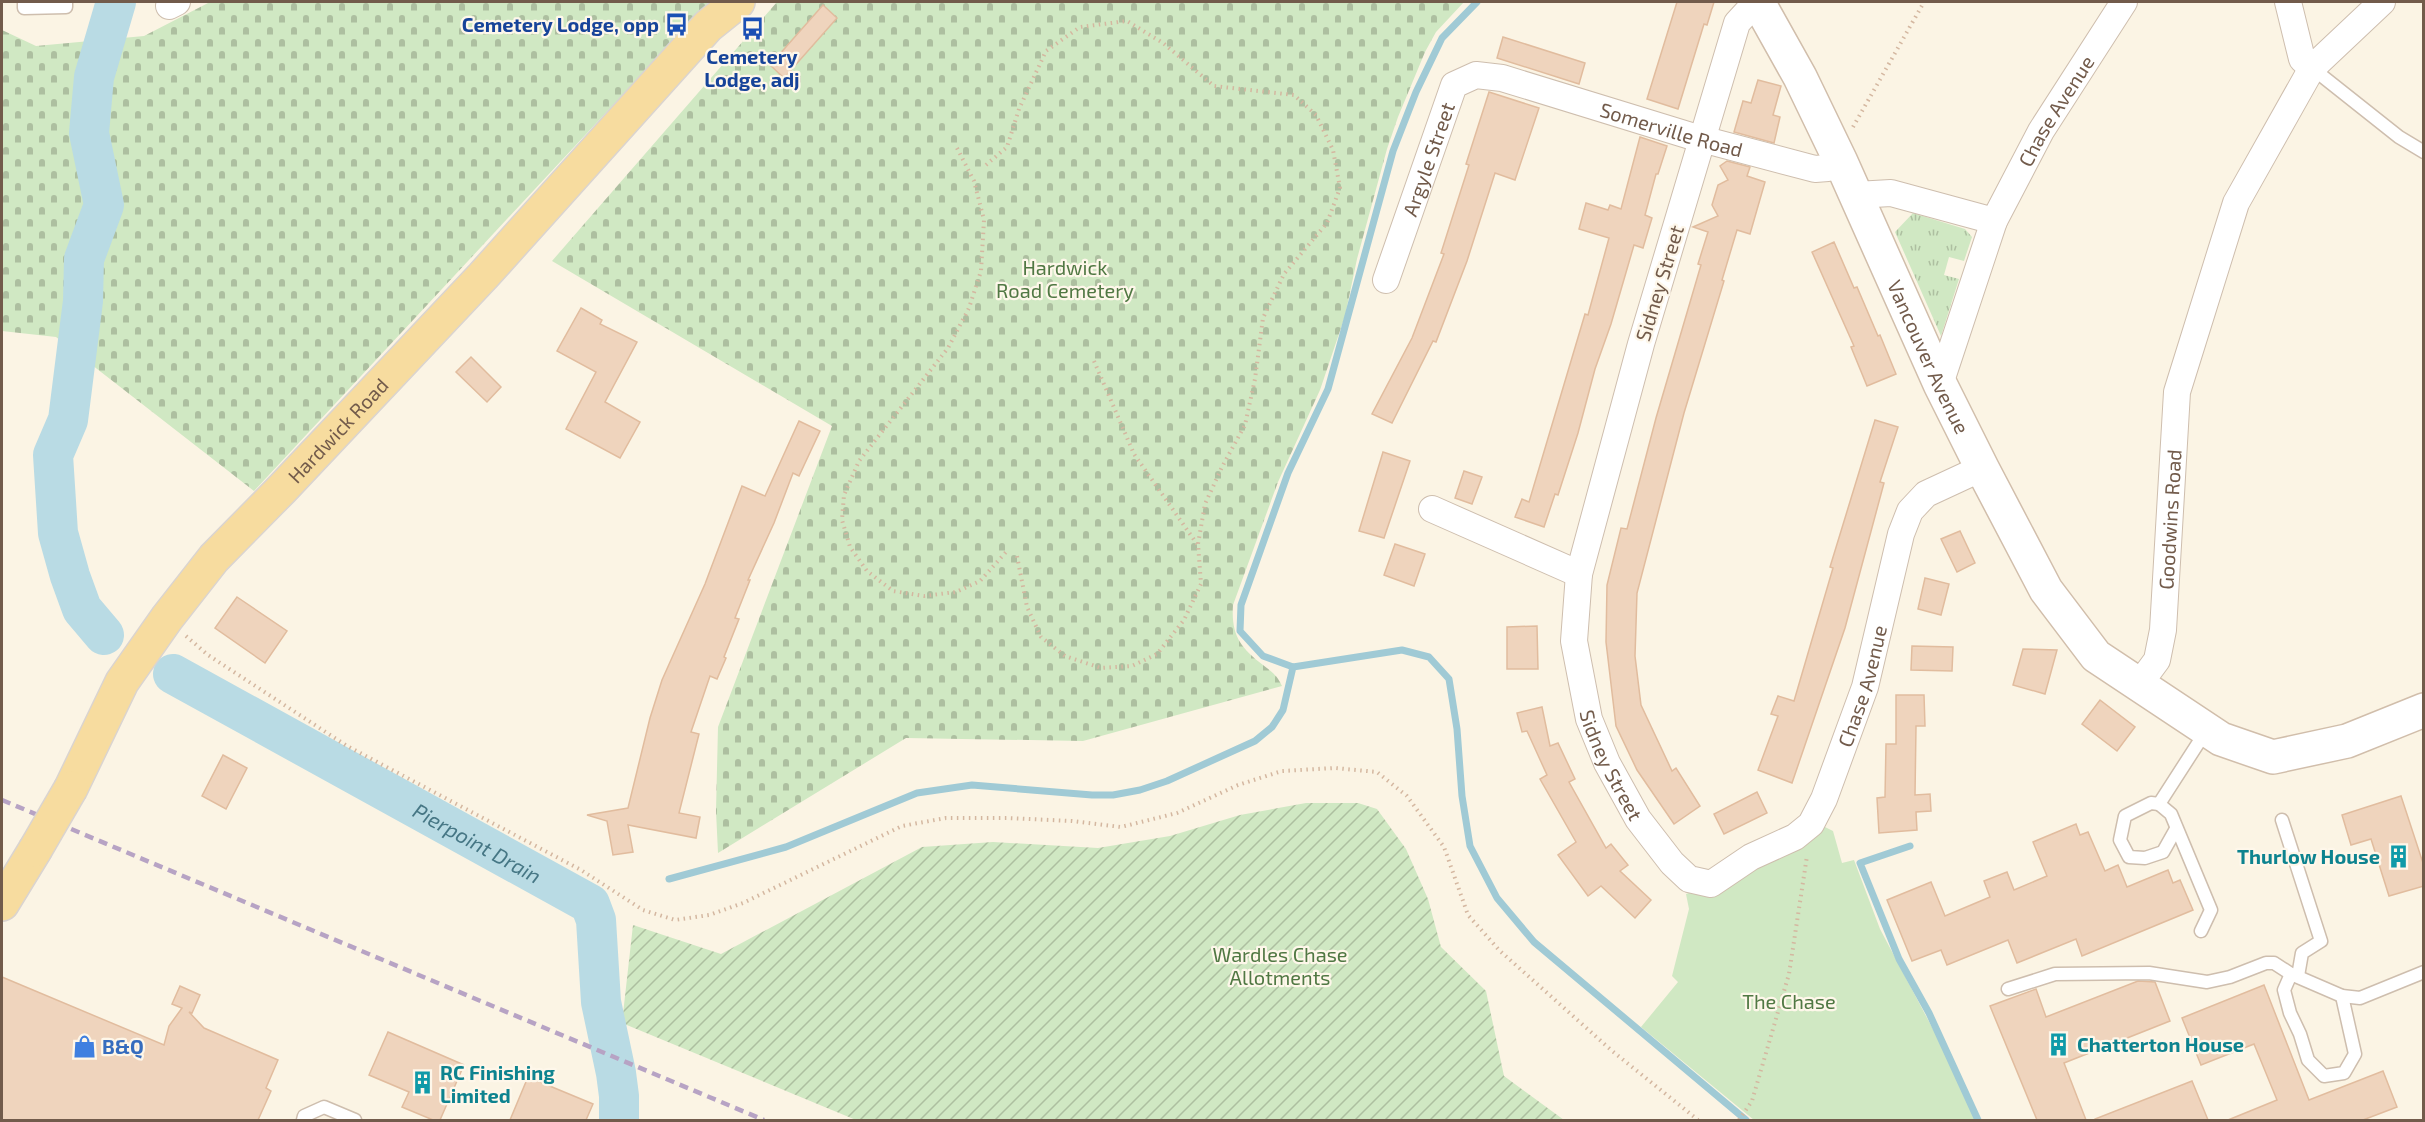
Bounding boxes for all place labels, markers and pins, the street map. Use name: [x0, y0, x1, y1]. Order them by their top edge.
bus stop icon: Cemetery Lodge, opp: [664, 11, 690, 37]
place label: Cemetery Lodge, opp: [462, 12, 659, 37]
bus stop icon: Cemetery Lodge, adj: [739, 16, 765, 42]
place label: Cemetery Lodge, adj: [704, 44, 800, 91]
building icon: Thurlow House: [2385, 843, 2411, 869]
place label: Thurlow House: [2237, 844, 2380, 868]
building icon: Chatterton House: [2046, 1031, 2072, 1057]
place label: Chatterton House: [2077, 1032, 2244, 1056]
shop icon: B&Q: [71, 1033, 97, 1059]
place label: B&Q: [102, 1034, 144, 1059]
place label: RC Finishing Limited: [440, 1060, 555, 1107]
building icon: RC Finishing Limited: [409, 1070, 435, 1096]

